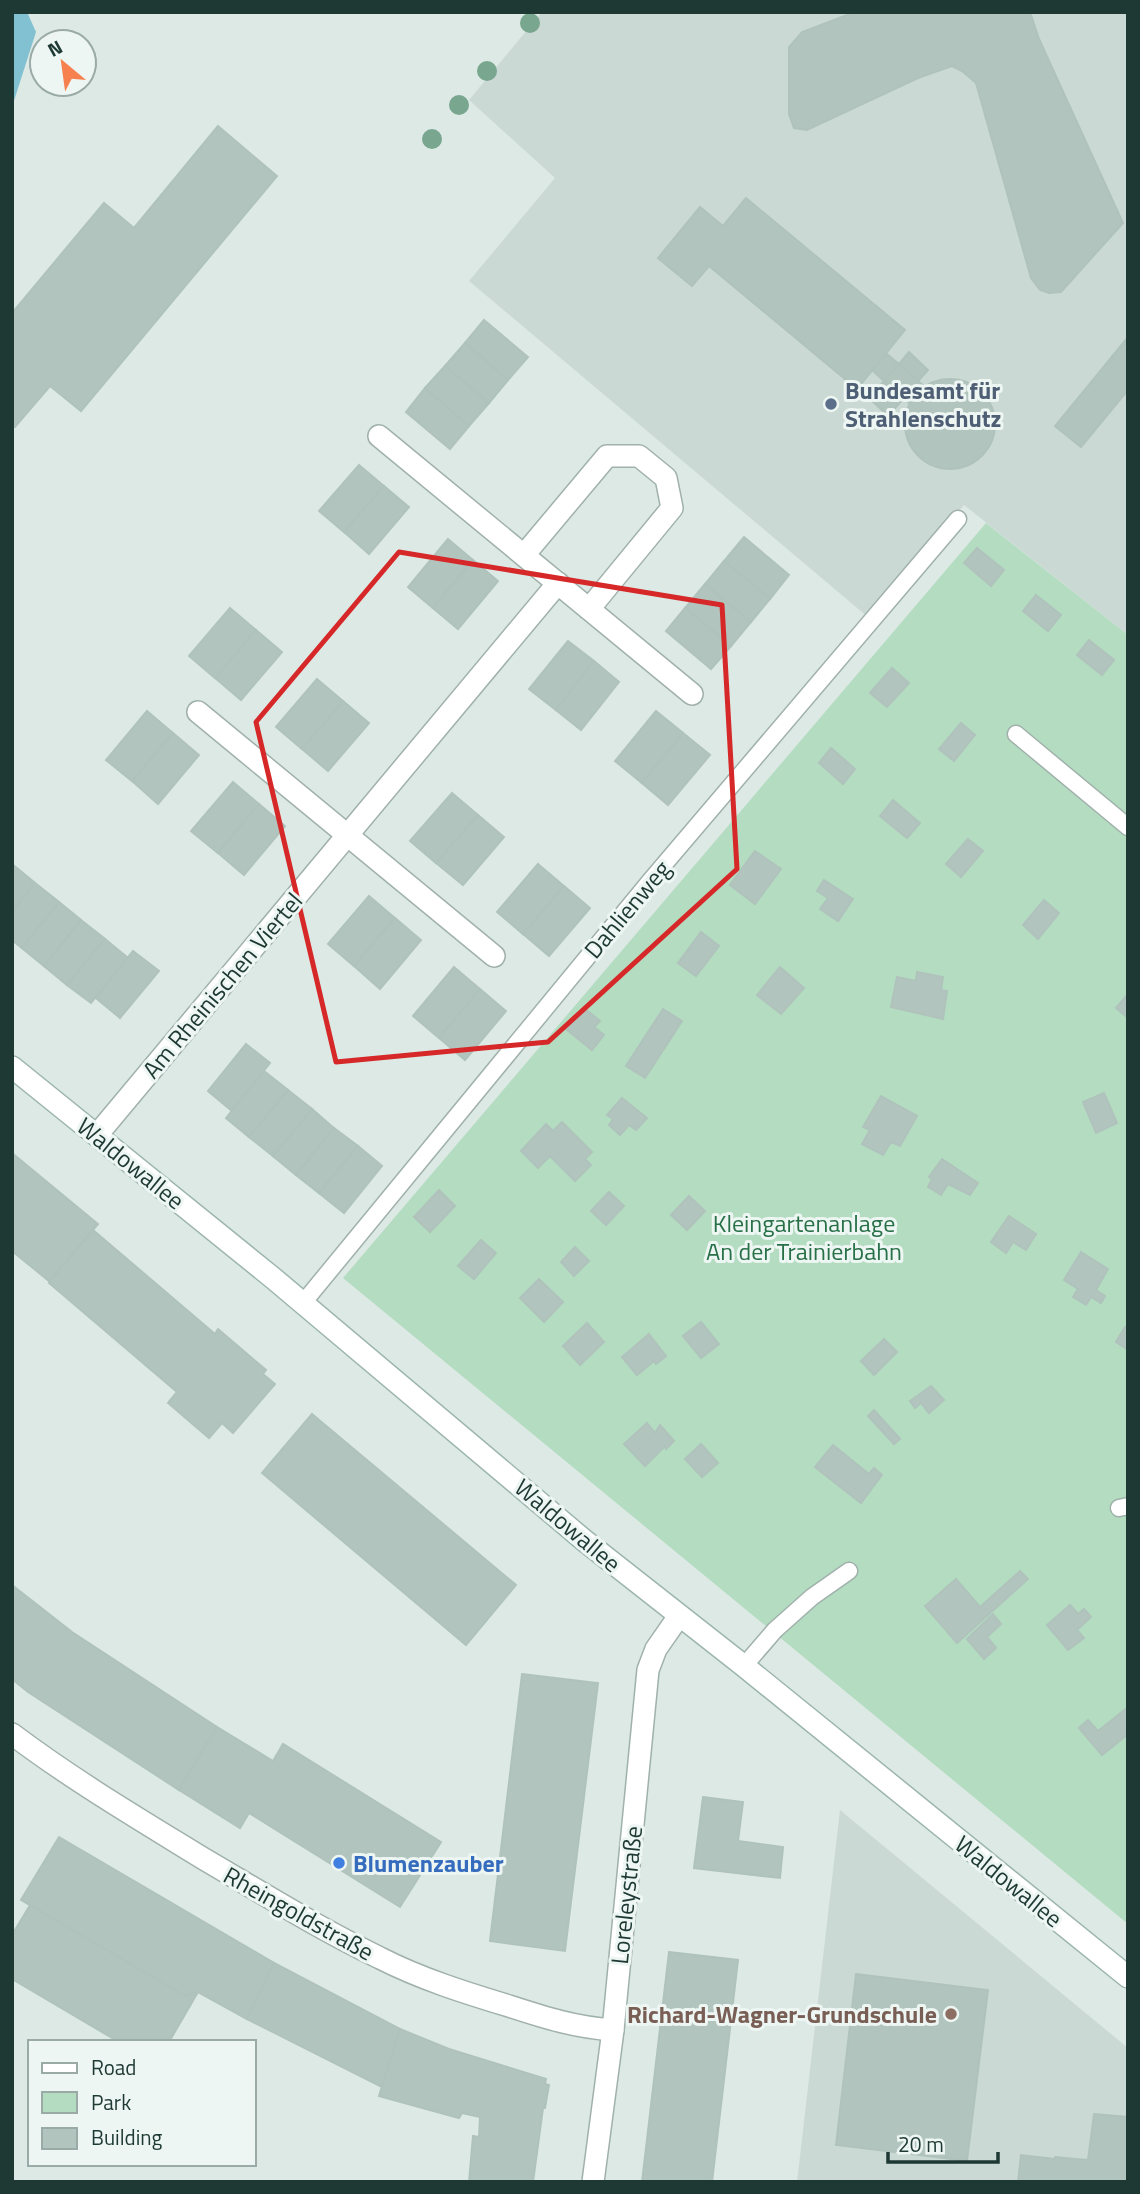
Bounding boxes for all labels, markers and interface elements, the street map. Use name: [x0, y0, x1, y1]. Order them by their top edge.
north arrow: [28, 28, 98, 98]
text: N: [42, 32, 67, 64]
place label: Bundesamt für Strahlenschutz: [845, 372, 1001, 436]
marker: Bundesamt für Strahlenschutz: [823, 396, 839, 412]
street label: Dahlienweg: [575, 852, 679, 966]
street label: Am Rheinischen Viertel: [133, 884, 311, 1086]
street label: Waldowallee: [69, 1108, 193, 1218]
park label: Kleingartenanlage An der Trainierbahn: [706, 1205, 902, 1269]
street label: Waldowallee: [507, 1470, 629, 1580]
street label: Loreleystraße: [601, 1824, 651, 1966]
street label: Waldowallee: [947, 1826, 1071, 1936]
place label: Blumenzauber: [353, 1845, 504, 1881]
marker: Blumenzauber: [331, 1855, 347, 1871]
street label: Rheingoldstraße: [217, 1857, 381, 1969]
place label: Richard-Wagner-Grundschule: [627, 1996, 937, 2032]
marker: Richard-Wagner-Grundschule: [943, 2006, 959, 2022]
legend: [28, 2040, 256, 2166]
text: Road: [91, 2051, 136, 2083]
text: Park: [91, 2086, 131, 2118]
scale bar: [888, 2120, 998, 2164]
text: Building: [91, 2121, 163, 2153]
text: 20 m: [898, 2128, 944, 2160]

